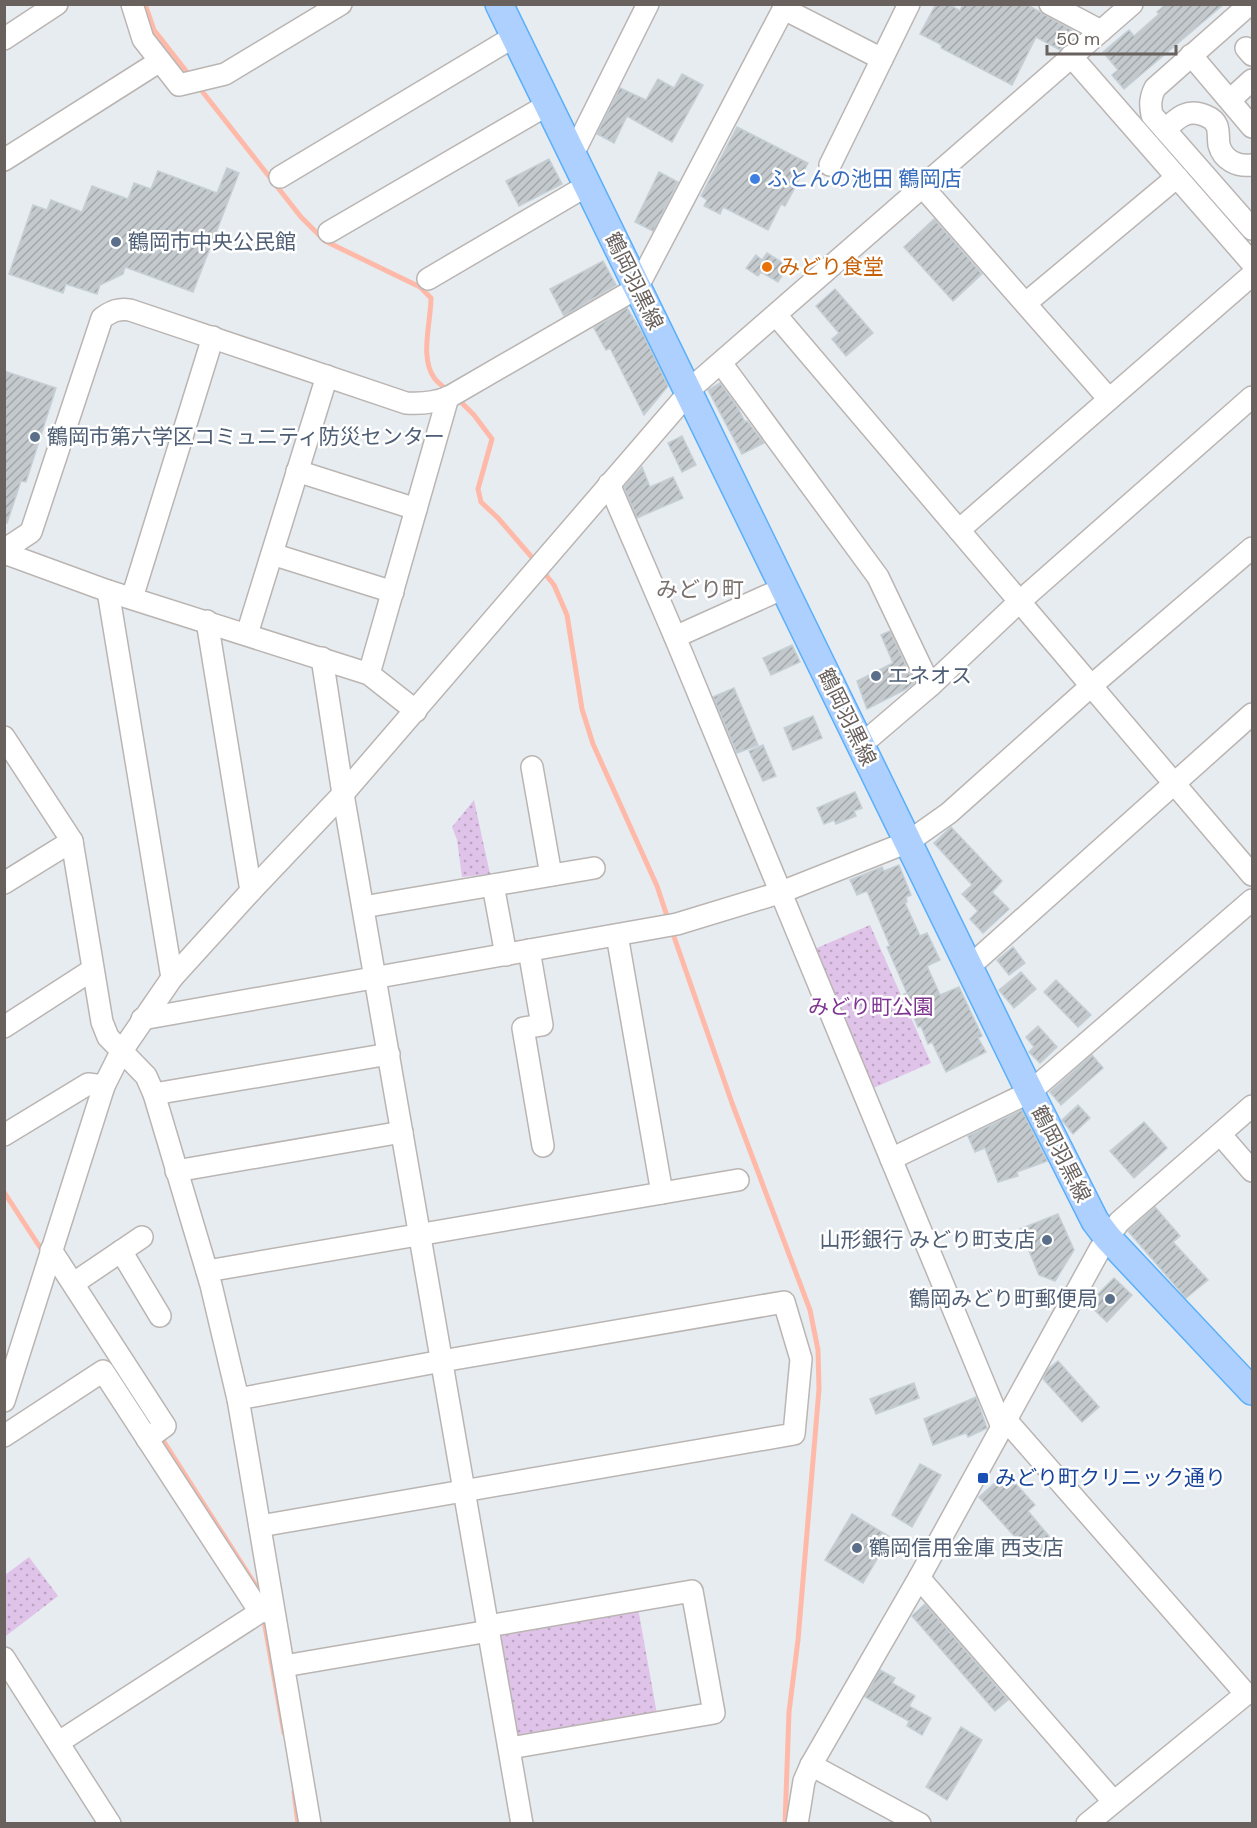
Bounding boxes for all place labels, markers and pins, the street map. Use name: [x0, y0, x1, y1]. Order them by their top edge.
place label: ふとんの池田 鶴岡店: [767, 165, 962, 193]
marker: ふとんの池田 鶴岡店: [748, 172, 762, 186]
place label: 鶴岡市中央公民館: [128, 228, 296, 256]
marker: 鶴岡市中央公民館: [109, 235, 123, 249]
place label: みどり食堂: [779, 253, 884, 281]
marker: みどり食堂: [760, 260, 774, 274]
place label: 鶴岡市第六学区コミュニティ防災センター: [47, 423, 445, 451]
marker: 鶴岡市第六学区コミュニティ防災センター: [28, 430, 42, 444]
place label: エネオス: [888, 662, 972, 690]
marker: エネオス: [869, 669, 883, 683]
place label: 山形銀行 みどり町支店: [819, 1226, 1035, 1254]
marker: 山形銀行 みどり町支店: [1040, 1233, 1054, 1247]
place label: 鶴岡みどり町郵便局: [909, 1285, 1098, 1313]
marker: 鶴岡みどり町郵便局: [1103, 1292, 1117, 1306]
place label: みどり町クリニック通り: [995, 1464, 1226, 1492]
marker: みどり町クリニック通り: [976, 1471, 990, 1485]
place label: 鶴岡信用金庫 西支店: [869, 1534, 1064, 1562]
marker: 鶴岡信用金庫 西支店: [850, 1541, 864, 1555]

